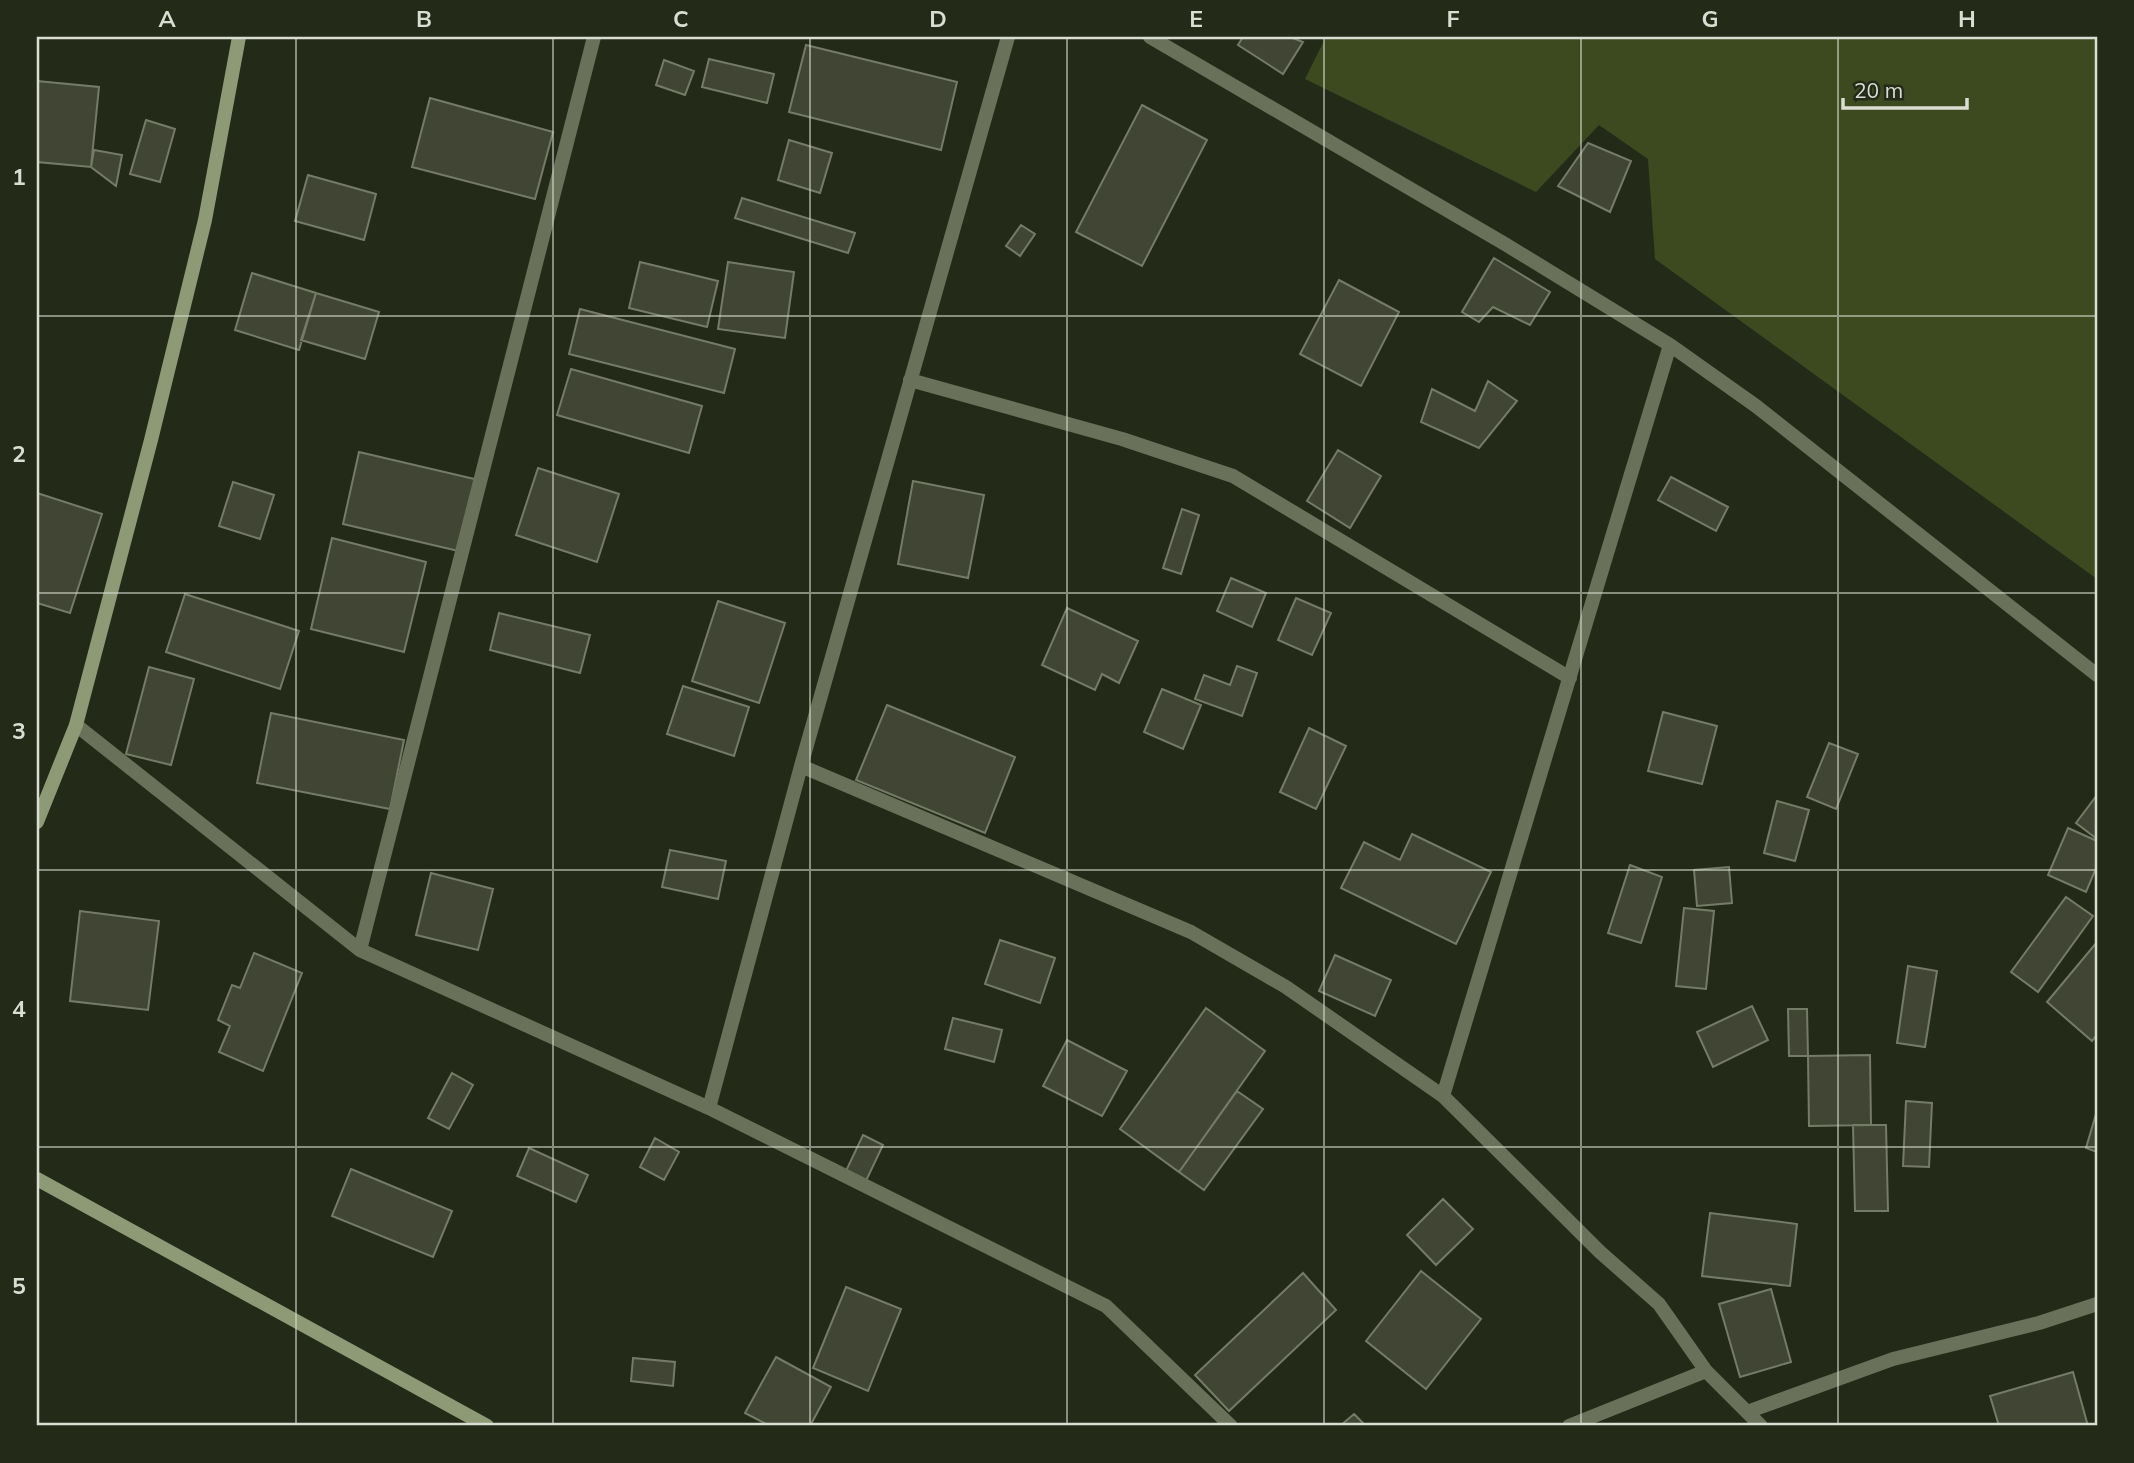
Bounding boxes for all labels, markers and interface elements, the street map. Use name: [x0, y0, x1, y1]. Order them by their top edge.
text: A: [158, 4, 176, 33]
text: B: [416, 4, 432, 33]
text: C: [673, 4, 689, 33]
text: D: [929, 4, 947, 33]
text: E: [1189, 4, 1203, 33]
text: F: [1446, 4, 1460, 33]
text: G: [1701, 4, 1719, 33]
text: H: [1958, 4, 1976, 33]
scale bar: [1843, 66, 1968, 110]
text: 20 m: [1854, 77, 1903, 103]
text: 1: [12, 162, 26, 191]
text: 2: [12, 439, 26, 468]
text: 3: [12, 716, 26, 745]
text: 4: [12, 994, 26, 1023]
text: 5: [12, 1271, 26, 1300]

